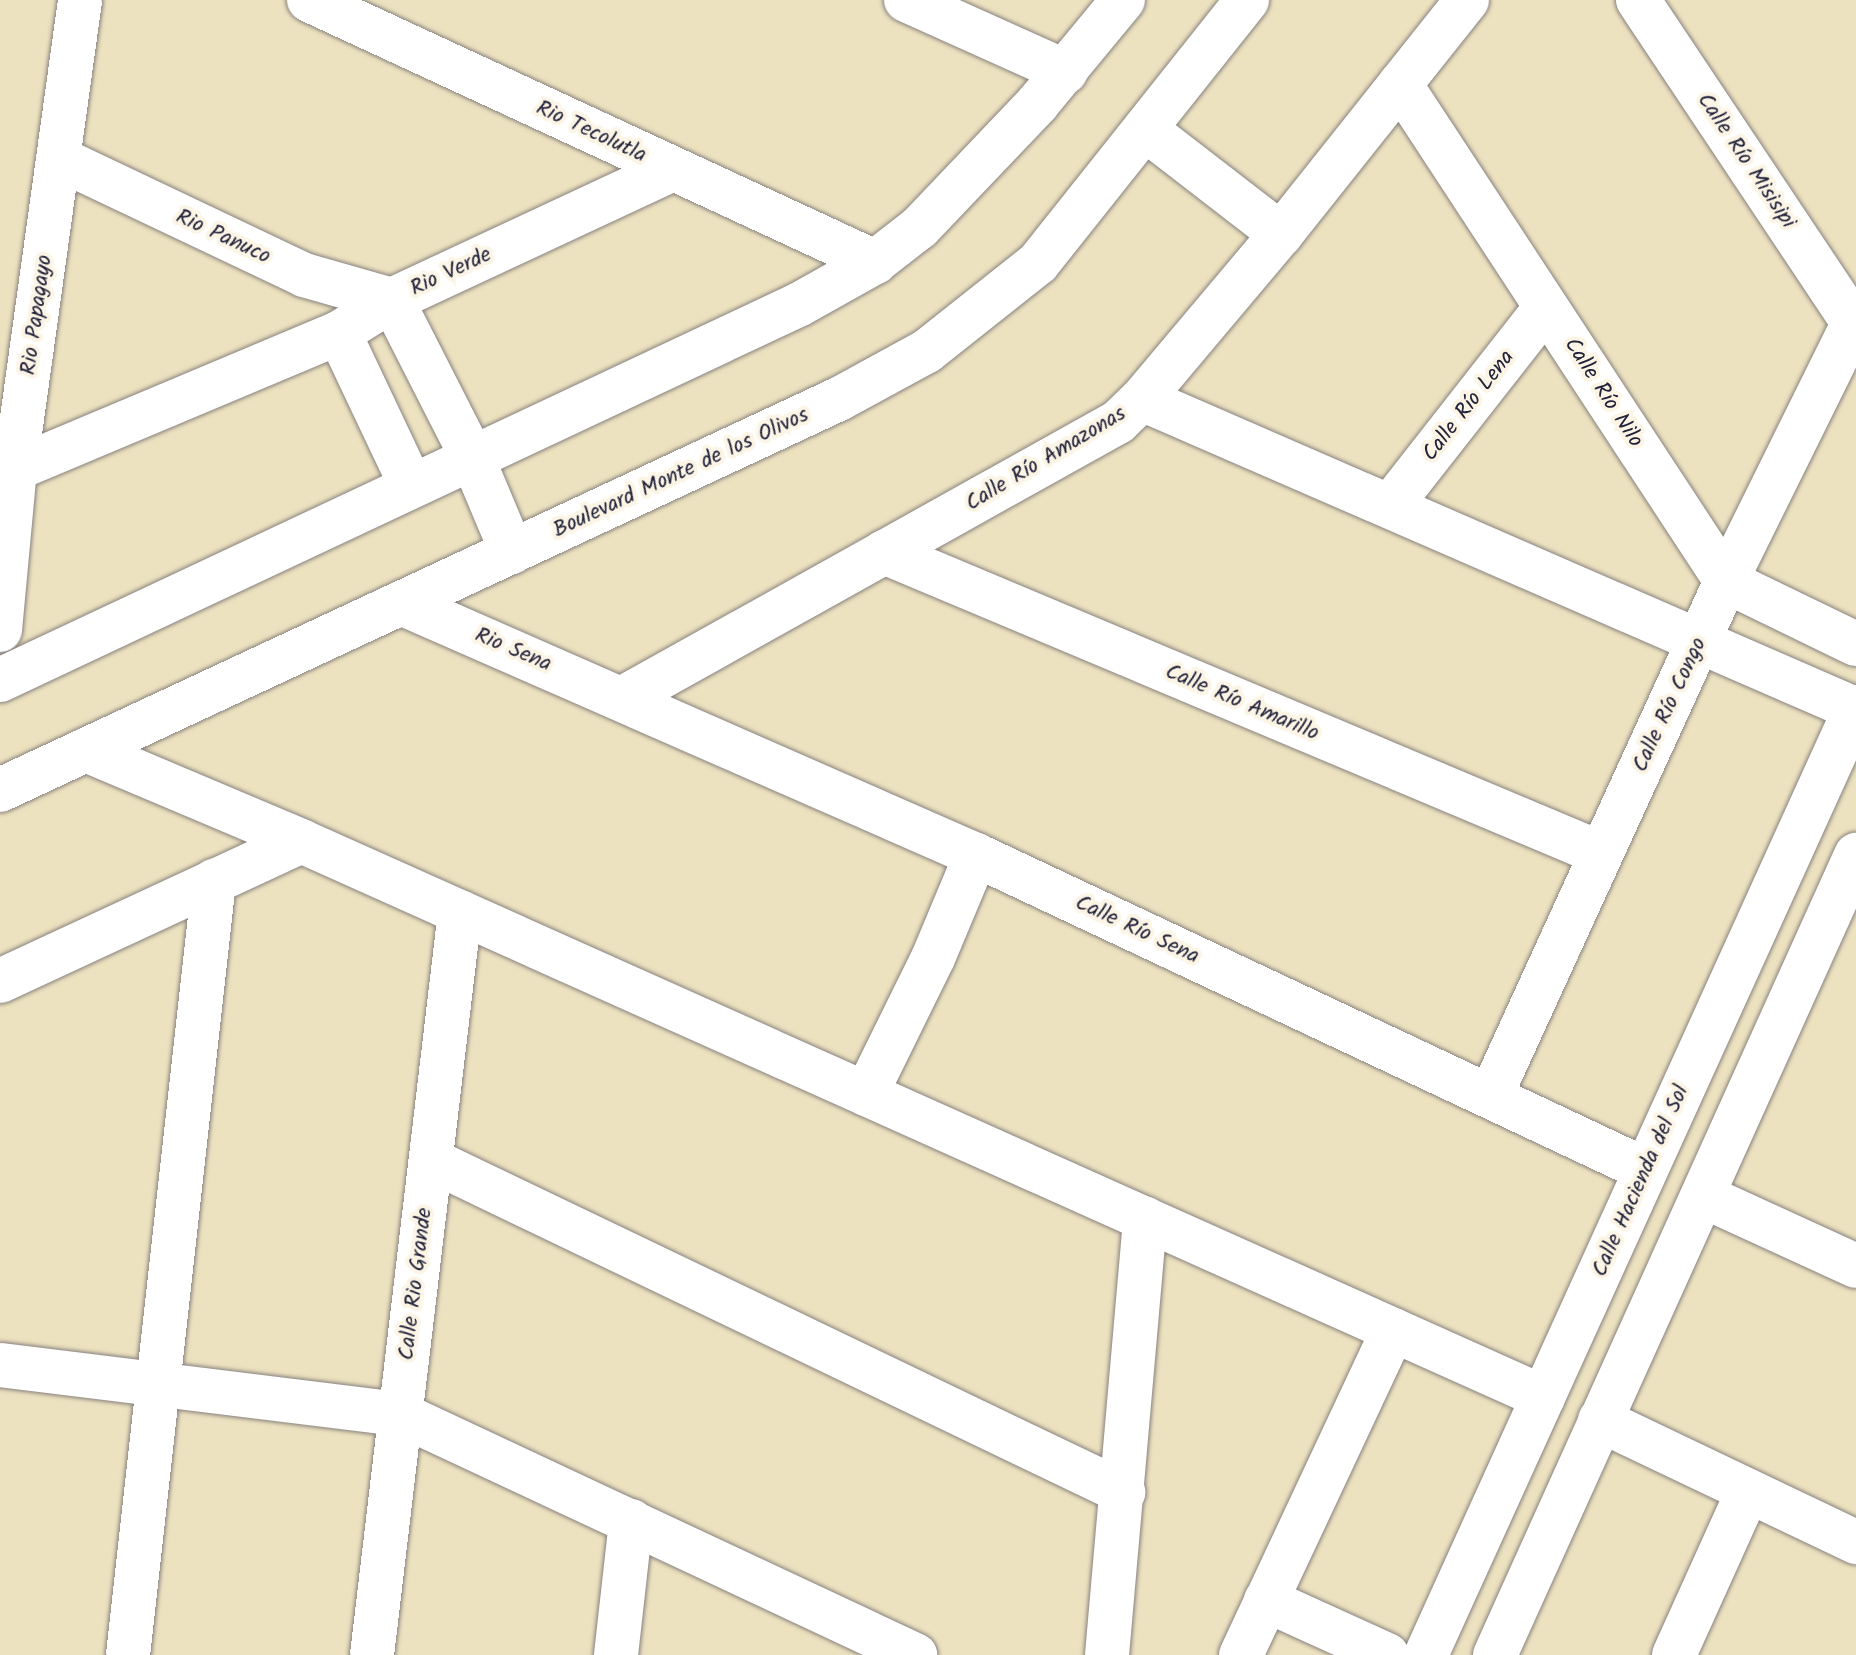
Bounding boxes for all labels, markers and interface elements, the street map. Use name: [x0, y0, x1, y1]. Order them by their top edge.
street label: Calle Río Misisipi: [1691, 88, 1801, 234]
street label: Rio Tecolutla: [532, 95, 650, 169]
street label: Rio Panuco: [172, 204, 274, 270]
street label: Rio Verde: [406, 242, 496, 302]
street label: Rio Papagayo: [16, 253, 58, 377]
street label: Calle Río Nilo: [1558, 333, 1648, 453]
street label: Calle Río Lena: [1417, 345, 1521, 467]
street label: Calle Río Amazonas: [961, 401, 1131, 517]
street label: Boulevard Monte de los Olivos: [549, 402, 813, 544]
street label: Rio Sena: [471, 622, 555, 678]
street label: Calle Río Congo: [1627, 634, 1713, 776]
street label: Calle Río Amarillo: [1161, 659, 1323, 747]
street label: Calle Río Sena: [1071, 890, 1203, 970]
street label: Calle Hacienda del Sol: [1587, 1081, 1695, 1281]
street label: Calle Rio Grande: [394, 1206, 438, 1362]

